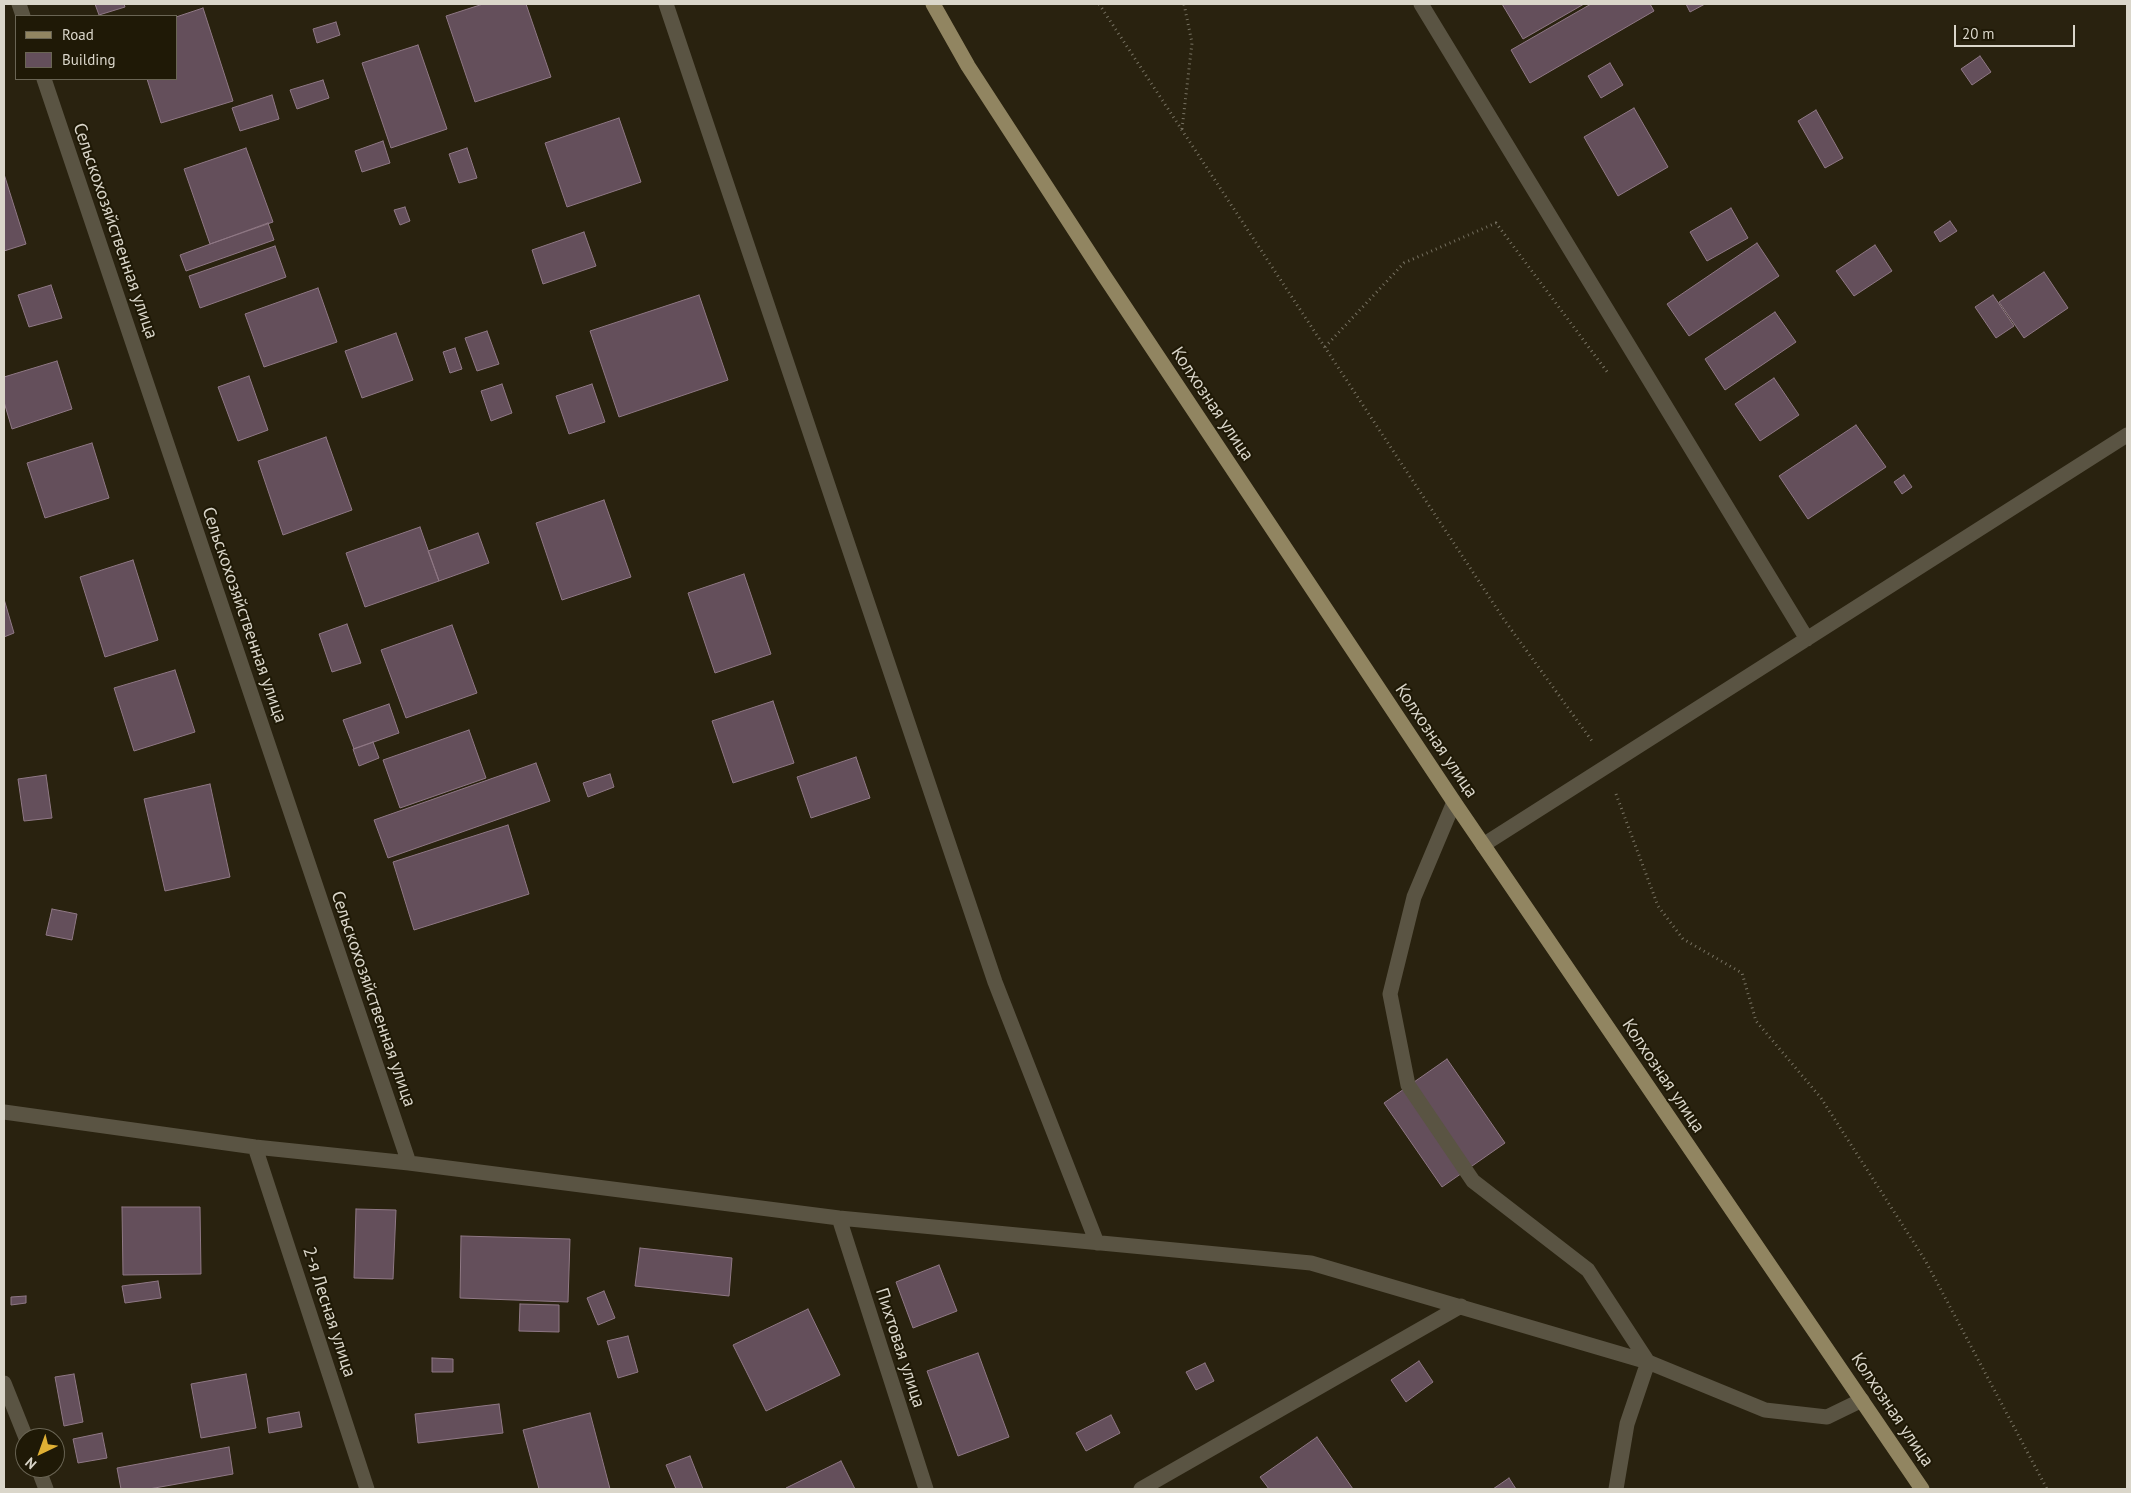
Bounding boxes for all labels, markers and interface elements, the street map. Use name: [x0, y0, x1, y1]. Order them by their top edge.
legend: [15, 15, 178, 80]
scale bar: [1956, 15, 2077, 47]
text: 20 m: [1962, 24, 1995, 43]
text: Road: [62, 25, 94, 44]
text: Building: [62, 50, 116, 69]
street label: Сельскохозяйственная улица: [68, 120, 162, 342]
street label: Колхозная улица: [1166, 343, 1258, 465]
street label: Сельскохозяйственная улица: [197, 504, 291, 726]
street label: Колхозная улица: [1390, 680, 1482, 802]
street label: Сельскохозяйственная улица: [326, 888, 420, 1110]
street label: Колхозная улица: [1617, 1015, 1709, 1137]
street label: 2-я Лесная улица: [298, 1244, 360, 1380]
street label: Пихтовая улица: [870, 1285, 930, 1411]
street label: Колхозная улица: [1846, 1349, 1938, 1471]
north arrow: [15, 1428, 65, 1478]
text: N: [21, 1454, 40, 1473]

